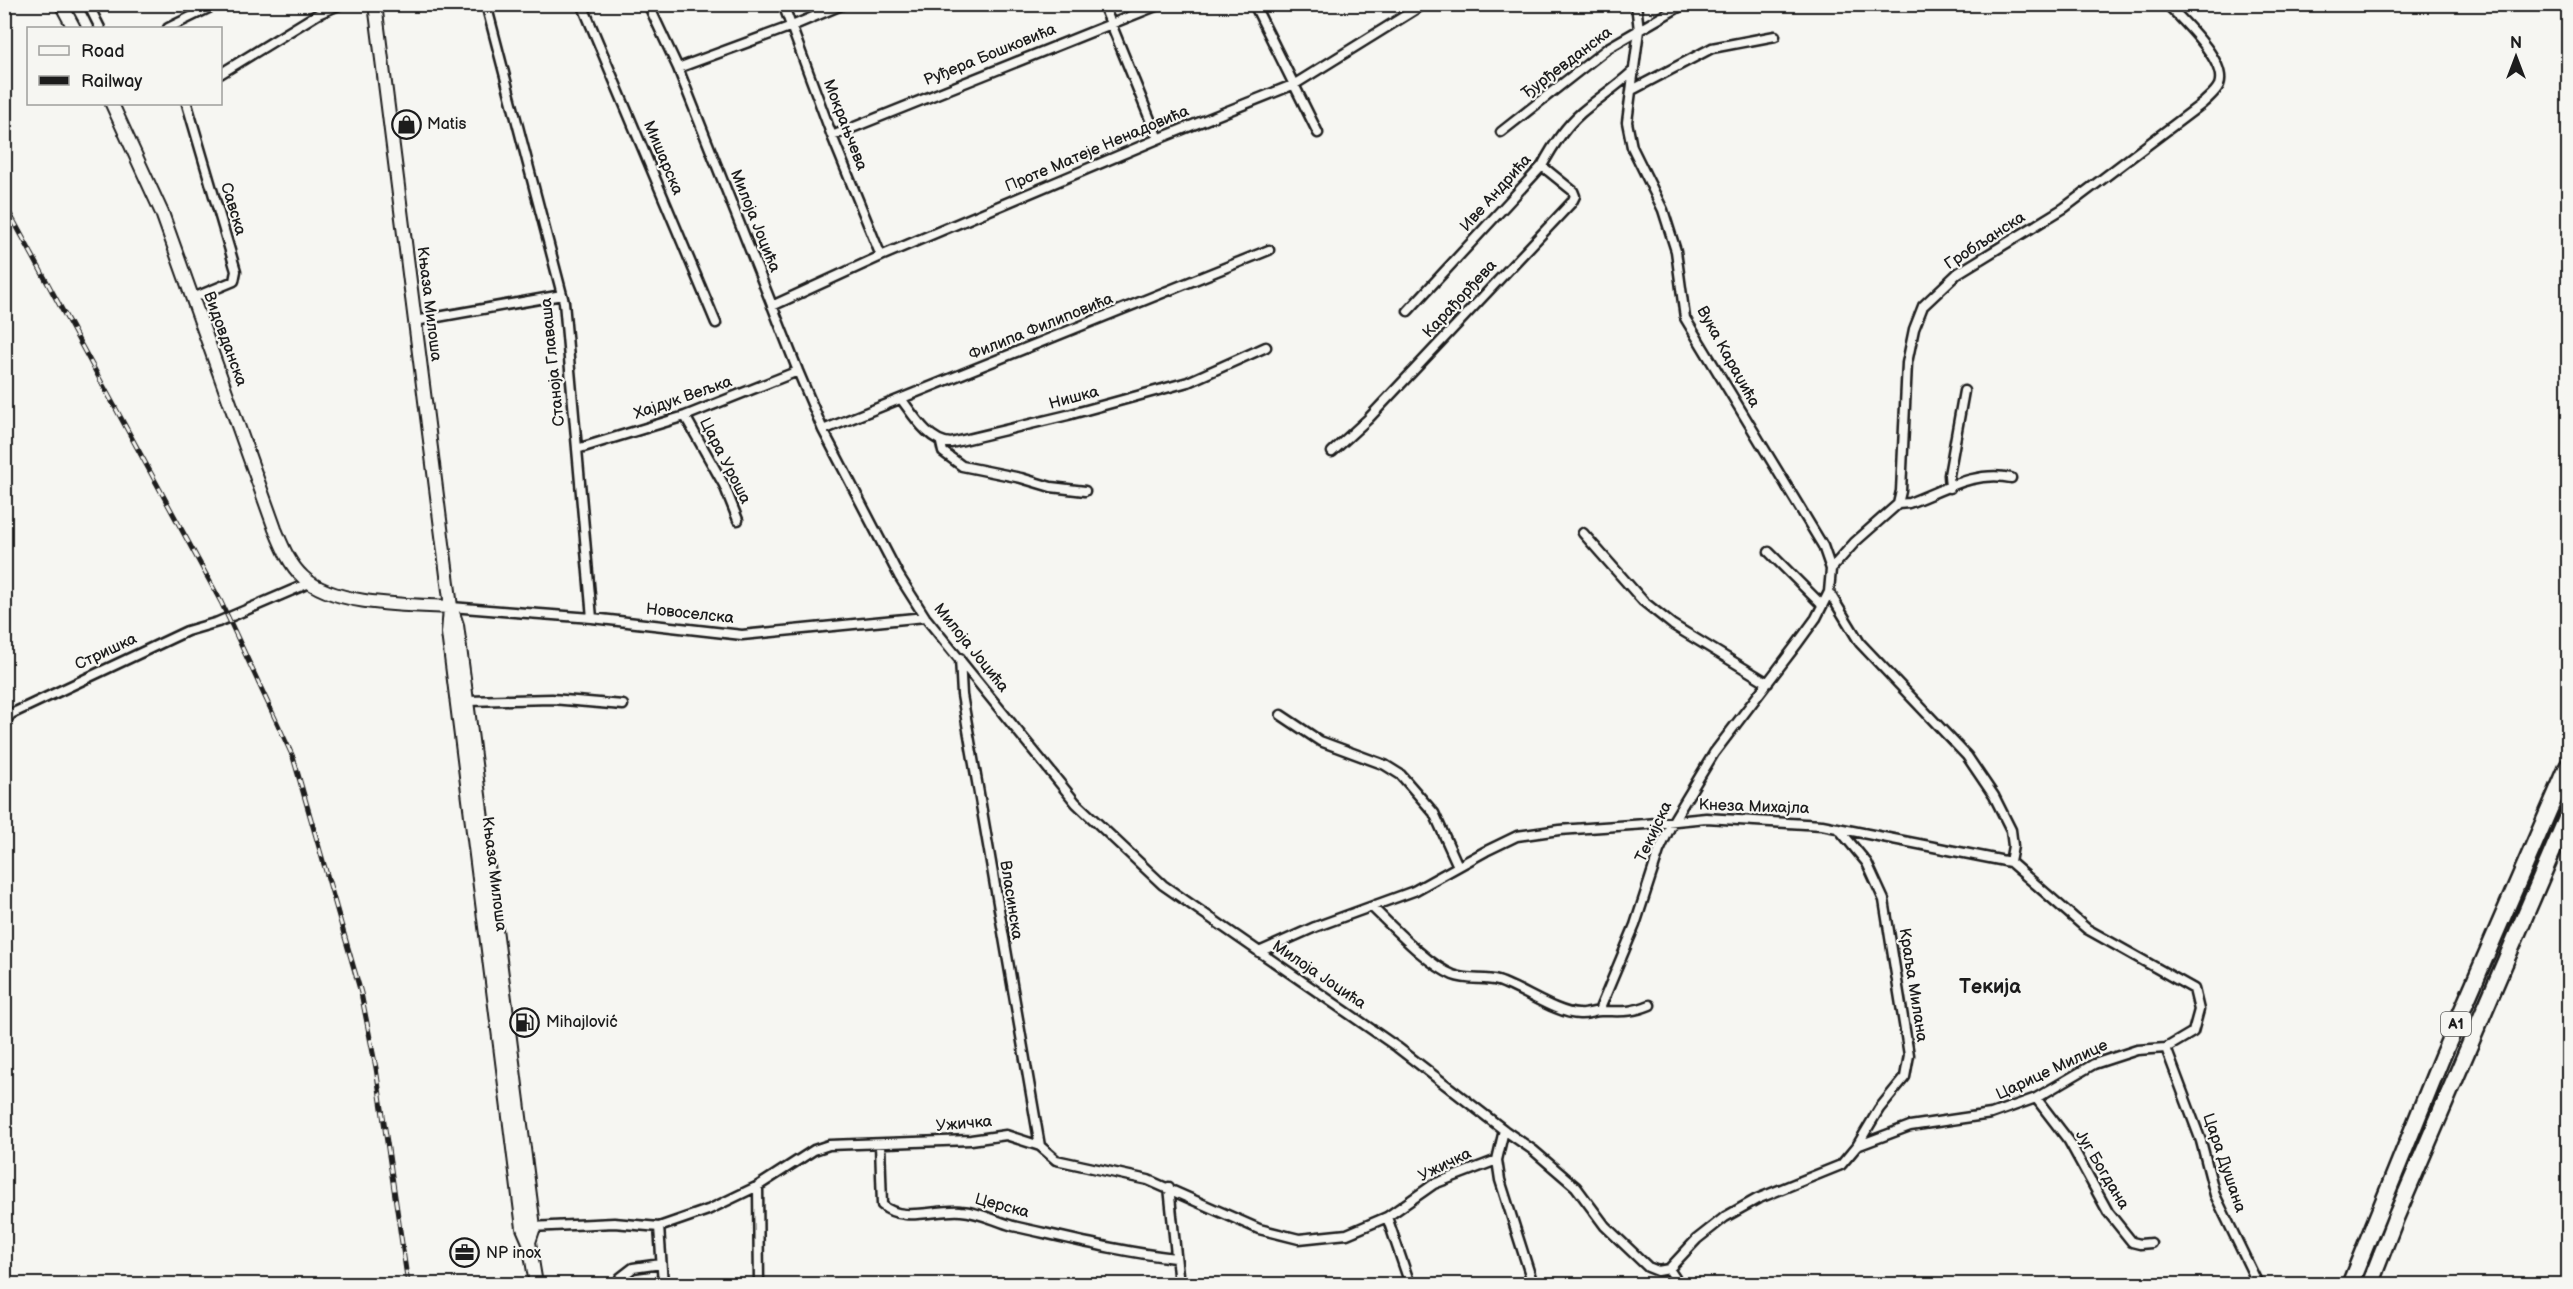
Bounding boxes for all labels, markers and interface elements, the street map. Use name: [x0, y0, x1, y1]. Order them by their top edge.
street label: Руђера Бошковића: [921, 20, 1059, 90]
street label: Ђурђевданска: [1518, 23, 1616, 103]
legend: [27, 27, 222, 105]
north arrow: [2486, 27, 2546, 87]
text: N: [2510, 34, 2522, 53]
text: Road: [81, 41, 125, 62]
text: Railway: [81, 71, 143, 92]
street label: Мокрањчева: [819, 77, 871, 174]
street label: Проте Матеје Ненадовића: [1002, 101, 1192, 196]
shop icon: Matis: [390, 108, 422, 140]
place label: Matis: [427, 115, 467, 134]
street label: Мишарска: [639, 118, 687, 198]
street label: Иве Андрића: [1456, 150, 1536, 236]
street label: Милоја Јоцића: [726, 167, 784, 276]
street label: Савска: [216, 180, 250, 238]
street label: Гробљанска: [1941, 208, 2029, 274]
street label: Књаза Милоша: [413, 246, 446, 363]
street label: Карађорђева: [1419, 256, 1501, 342]
street label: Видовданска: [199, 289, 251, 389]
street label: Филипа Филиповића: [966, 289, 1116, 365]
street label: Станоја Главаша: [537, 296, 569, 427]
street label: Вука Караџића: [1692, 303, 1764, 411]
street label: Хајдук Вељка: [631, 372, 735, 424]
street label: Нишка: [1047, 382, 1102, 414]
street label: Цара Уроша: [695, 415, 755, 508]
street label: Новоселска: [645, 600, 735, 628]
street label: Милоја Јоцића: [929, 600, 1013, 697]
street label: Стришка: [72, 629, 141, 675]
street label: Кнеза Михајла: [1698, 796, 1810, 818]
street label: Текијска: [1632, 798, 1677, 865]
street label: Књаза Милоша: [478, 816, 511, 933]
street label: Власинска: [995, 859, 1027, 942]
street label: Краља Милана: [1895, 927, 1931, 1044]
street label: Милоја Јоцића: [1269, 937, 1370, 1014]
district label: Текија: [1959, 975, 2021, 999]
fuel station icon: Mihajlović: [509, 1006, 541, 1038]
road number: A1: [2441, 1012, 2471, 1036]
place label: Mihajlović: [546, 1013, 618, 1032]
street label: Царице Милице: [1993, 1036, 2111, 1104]
street label: Цара Душана: [2198, 1111, 2250, 1216]
street label: Ужичка: [935, 1112, 994, 1136]
street label: Југ Богдана: [2071, 1127, 2133, 1213]
street label: Ужичка: [1415, 1144, 1475, 1186]
street label: Церска: [973, 1190, 1032, 1223]
office icon: NP inox: [449, 1237, 481, 1269]
place label: NP inox: [486, 1244, 542, 1263]

